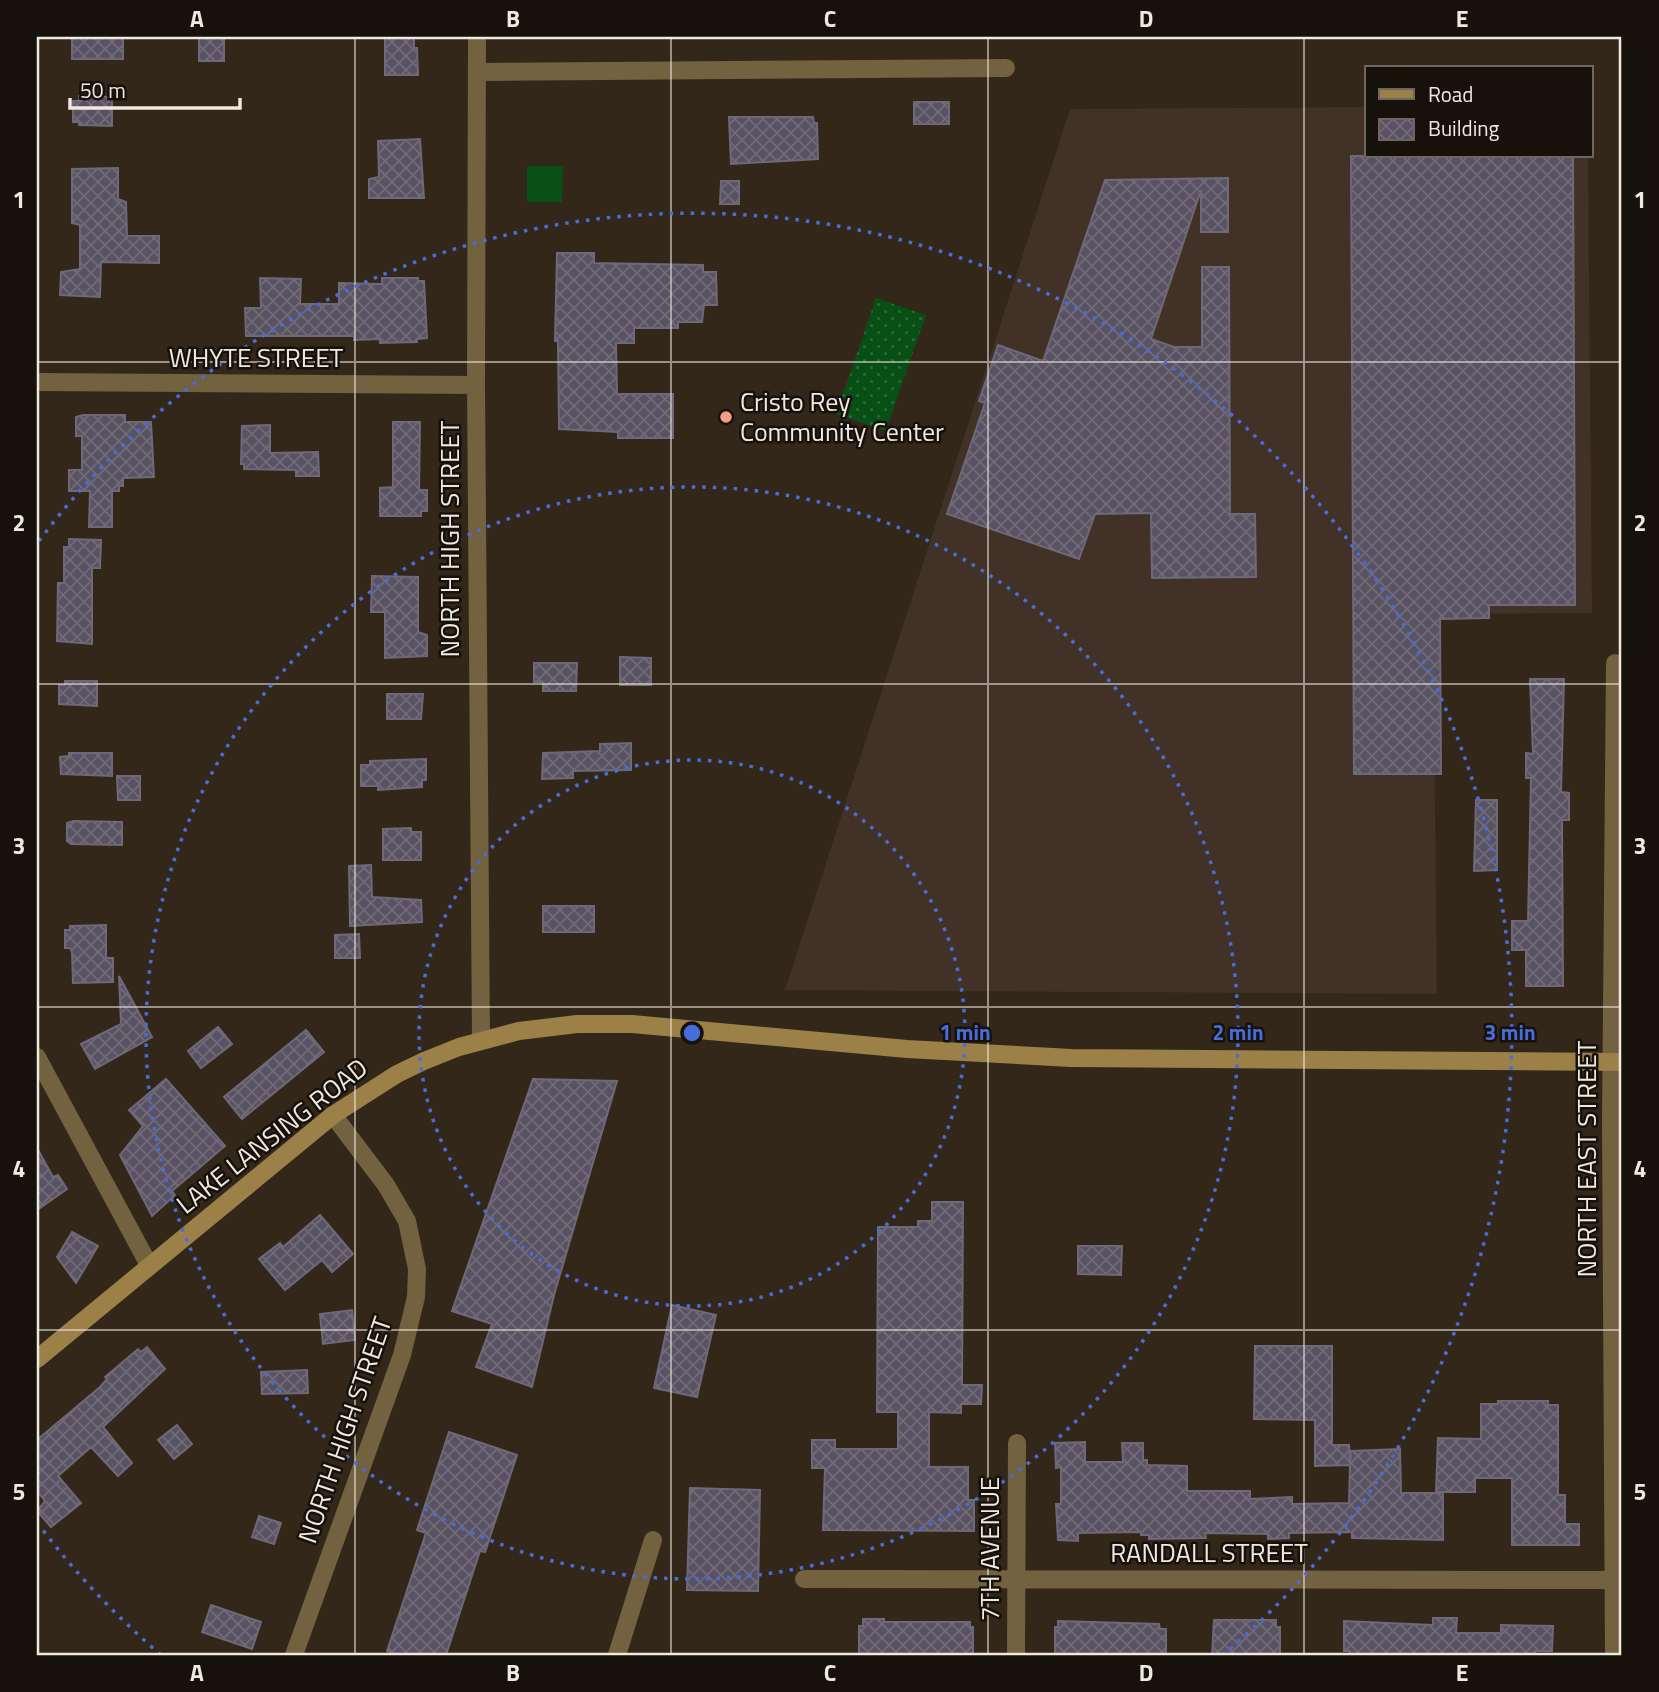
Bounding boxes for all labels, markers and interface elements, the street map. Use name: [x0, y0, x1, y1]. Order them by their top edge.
text: A: [190, 1, 204, 36]
text: B: [506, 1, 520, 36]
text: C: [824, 1, 836, 36]
text: D: [1139, 1, 1153, 36]
text: E: [1456, 1, 1468, 36]
scale bar: [70, 66, 240, 110]
legend: [1365, 66, 1592, 158]
text: 50 m: [80, 74, 126, 106]
text: Road: [1428, 78, 1473, 110]
text: Building: [1428, 112, 1500, 144]
text: 1: [13, 182, 25, 217]
text: 1: [1634, 182, 1646, 217]
street label: WHYTE STREET: [169, 338, 344, 377]
place label: Cristo Rey Community Center: [740, 382, 944, 451]
marker: Cristo Rey Community Center: [718, 409, 734, 425]
street label: NORTH HIGH STREET: [430, 420, 469, 657]
text: 2: [13, 505, 25, 540]
text: 2: [1634, 505, 1646, 540]
text: 3: [13, 828, 25, 863]
text: 3: [1634, 828, 1646, 863]
text: 1 min: [939, 1016, 991, 1048]
text: 2 min: [1212, 1016, 1264, 1048]
text: 3 min: [1484, 1016, 1536, 1048]
centre of rings: [680, 1021, 704, 1045]
street label: NORTH EAST STREET: [1567, 1040, 1606, 1277]
street label: LAKE LANSING ROAD: [168, 1048, 376, 1223]
text: 4: [13, 1151, 25, 1186]
text: 4: [1634, 1151, 1646, 1186]
street label: NORTH HIGH STREET: [288, 1311, 402, 1548]
text: 5: [13, 1474, 25, 1509]
text: 5: [1634, 1474, 1646, 1509]
street label: 7TH AVENUE: [970, 1477, 1009, 1621]
street label: RANDALL STREET: [1110, 1533, 1308, 1572]
text: A: [190, 1655, 204, 1690]
text: B: [506, 1655, 520, 1690]
text: C: [824, 1655, 836, 1690]
text: D: [1139, 1655, 1153, 1690]
text: E: [1456, 1655, 1468, 1690]

